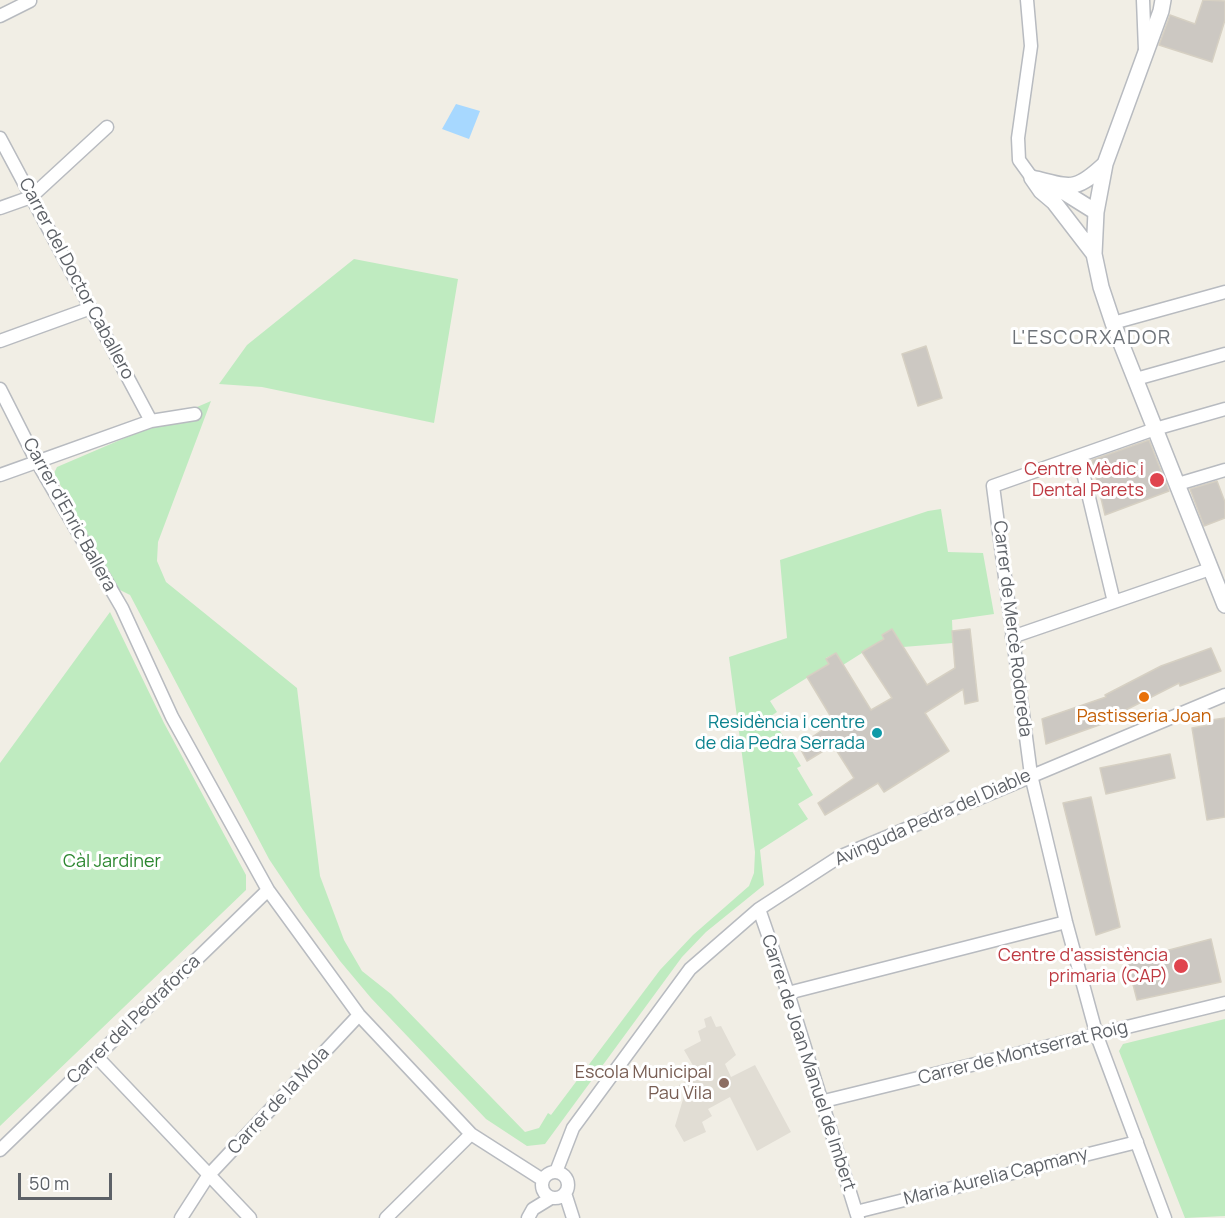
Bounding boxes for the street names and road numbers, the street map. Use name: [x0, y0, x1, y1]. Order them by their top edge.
street label: Carrer del Doctor Caballero: [14, 175, 138, 383]
street label: Carrer d'Enric Ballera: [18, 435, 120, 595]
street label: Carrer de Mercè Rodoreda: [988, 520, 1036, 738]
street label: Avinguda Pedra del Diable: [831, 765, 1035, 871]
street label: Carrer de Joan Manuel de Imbert: [756, 932, 860, 1194]
street label: Carrer del Pedraforca: [63, 951, 205, 1089]
street label: Carrer de Montserrat Roig: [916, 1017, 1130, 1089]
street label: Carrer de la Mola: [224, 1043, 334, 1159]
street label: Maria Aurelia Capmany: [902, 1144, 1090, 1210]

